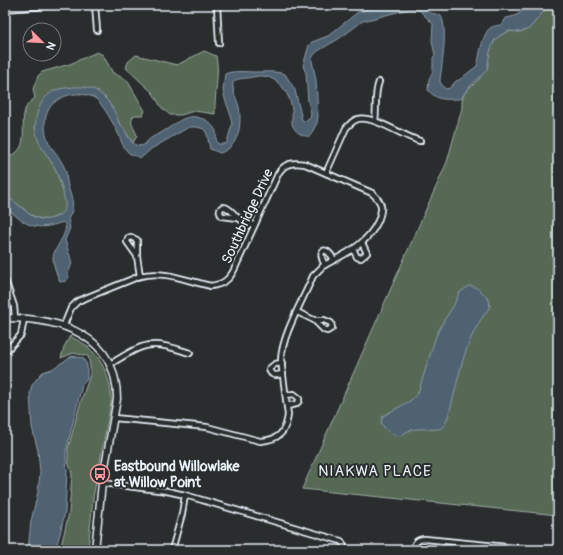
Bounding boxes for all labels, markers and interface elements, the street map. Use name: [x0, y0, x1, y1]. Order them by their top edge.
north arrow: [22, 22, 62, 62]
text: N: [43, 40, 58, 52]
street label: Southbridge Drive: [218, 166, 277, 266]
place label: Eastbound Willowlake at Willow Point: [114, 458, 241, 491]
district label: NIAKWA PLACE: [318, 462, 432, 481]
bus stop icon: Eastbound Willowlake at Willow Point: [89, 463, 111, 485]

